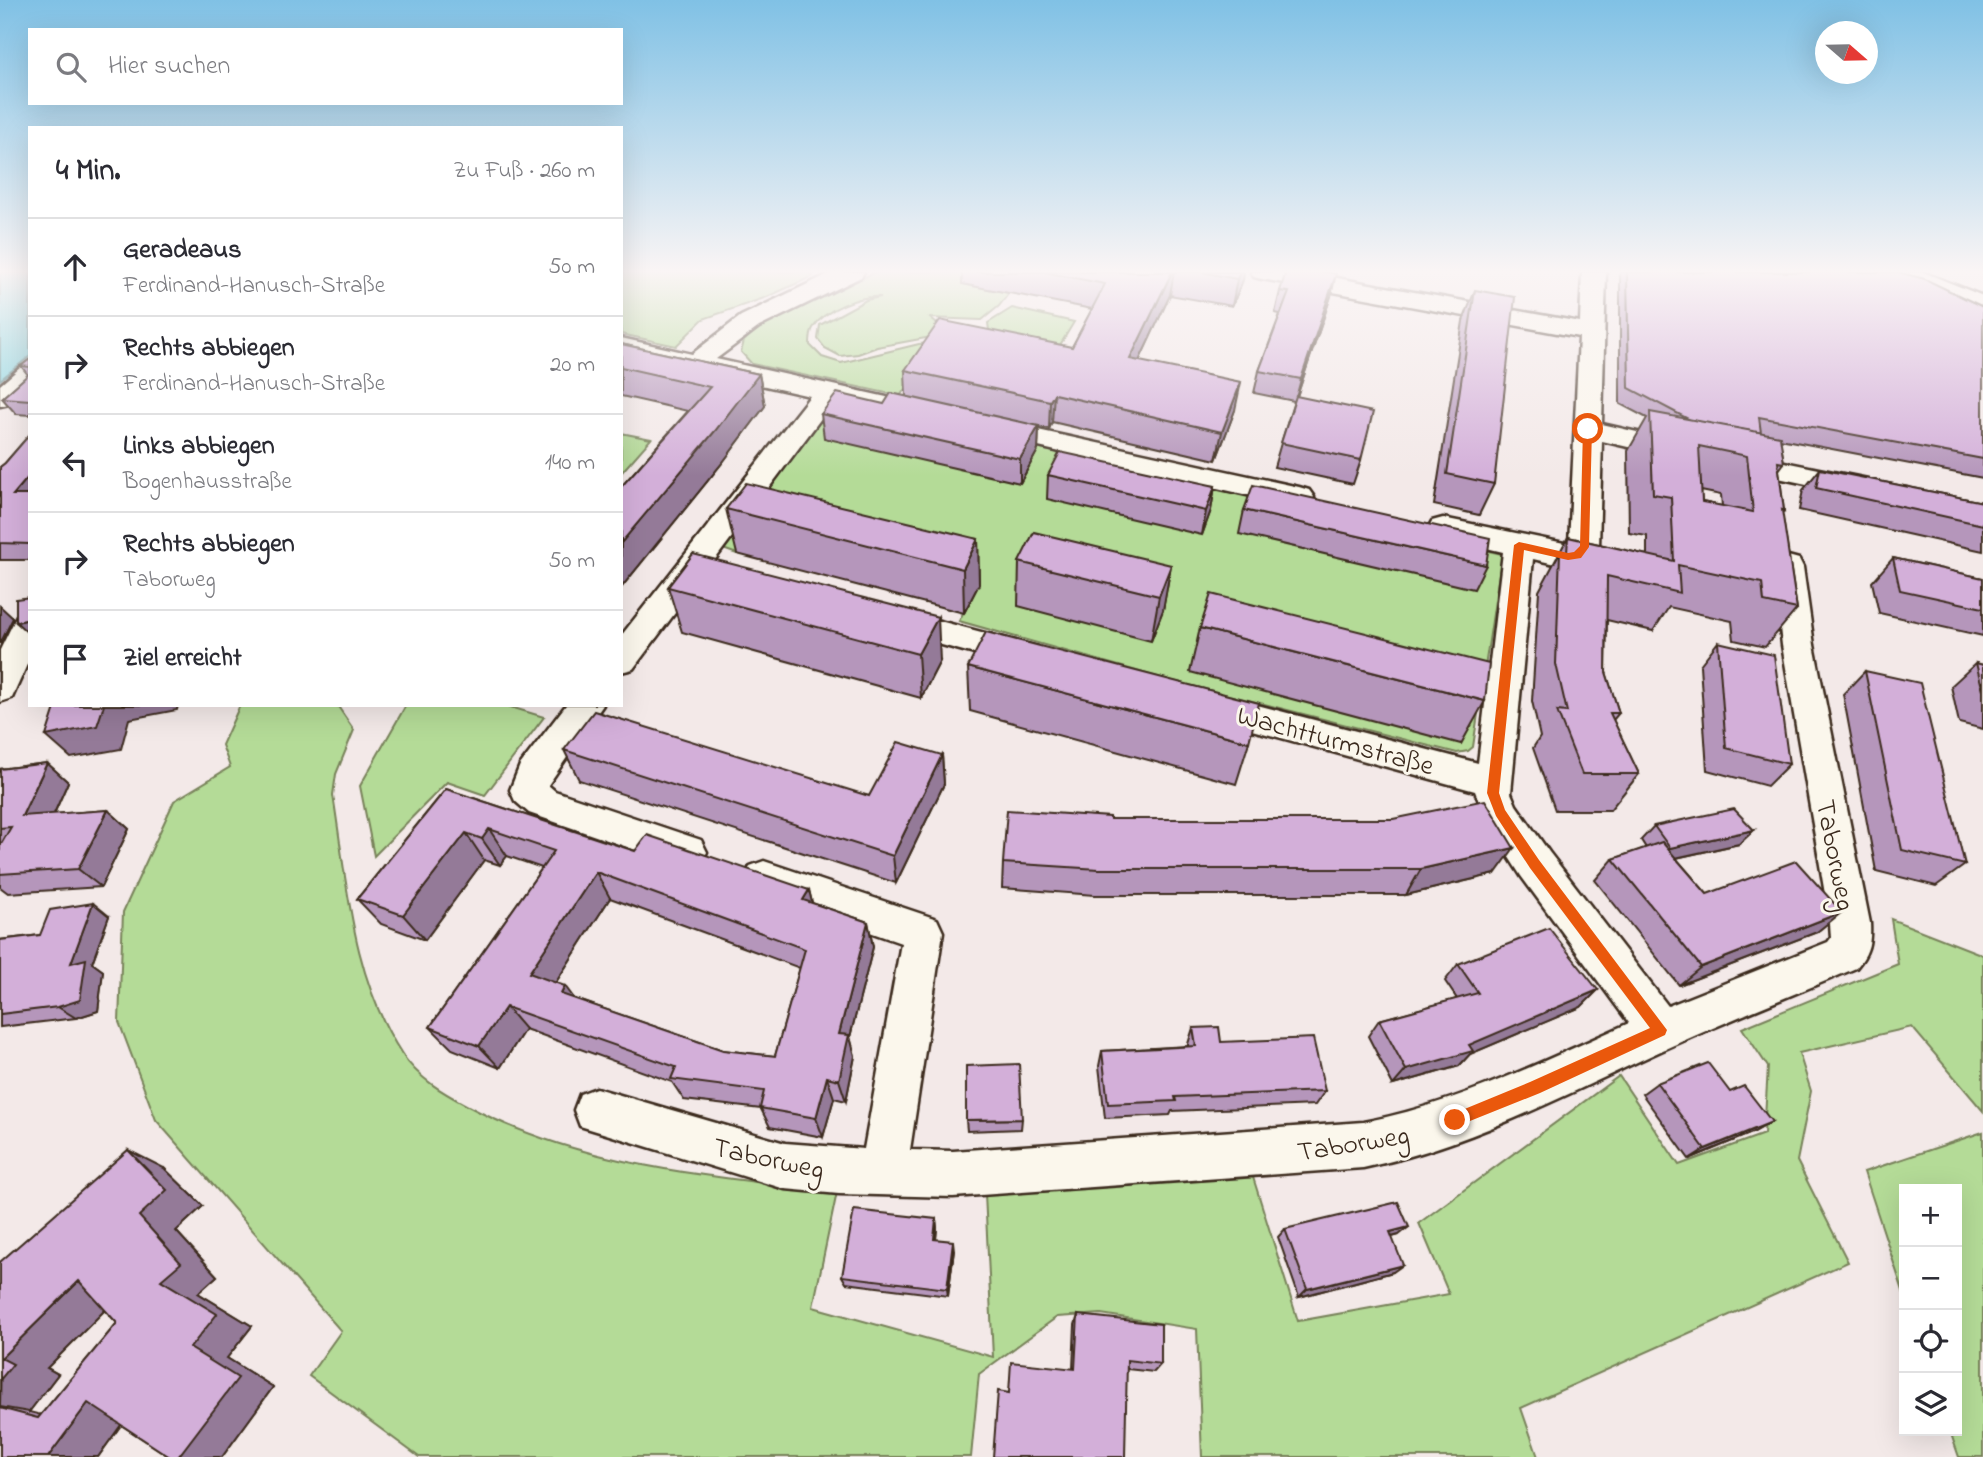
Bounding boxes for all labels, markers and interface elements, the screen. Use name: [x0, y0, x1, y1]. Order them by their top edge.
north arrow: [1815, 21, 1878, 84]
search box: [28, 28, 623, 105]
icon: search: [52, 48, 90, 86]
text: Hier suchen: [108, 48, 230, 86]
text: 4 Min.: [56, 150, 120, 194]
text: Zu Fuß · 260 m: [453, 155, 595, 188]
text: Geradeaus: [123, 232, 241, 270]
icon: ahead: [56, 248, 94, 286]
text: 50 m: [548, 251, 595, 284]
text: Ferdinand-Hanusch-Straße: [123, 270, 385, 303]
text: Rechts abbiegen: [123, 330, 295, 368]
icon: right: [56, 346, 94, 384]
text: 20 m: [550, 349, 595, 382]
text: Ferdinand-Hanusch-Straße: [123, 368, 385, 401]
route start: [1572, 413, 1603, 444]
text: Links abbiegen: [123, 428, 274, 466]
icon: left: [56, 444, 94, 482]
text: 140 m: [545, 447, 595, 480]
text: Bogenhausstraße: [123, 466, 292, 499]
text: Rechts abbiegen: [123, 526, 295, 564]
icon: right: [56, 542, 94, 580]
text: 50 m: [548, 545, 595, 578]
text: Taborweg: [123, 564, 216, 597]
icon: arrive: [56, 640, 94, 678]
text: Ziel erreicht: [123, 640, 242, 678]
street label: Wachtturmstraße: [1232, 696, 1439, 788]
street label: Taborweg: [1803, 796, 1864, 915]
route end: [1439, 1104, 1470, 1135]
street label: Taborweg: [1295, 1116, 1412, 1175]
street label: Taborweg: [709, 1129, 828, 1192]
map controls: [1899, 1184, 1962, 1436]
button: +: [1899, 1184, 1962, 1247]
button: −: [1899, 1247, 1962, 1310]
button: locate: [1899, 1310, 1962, 1373]
button: layers: [1899, 1373, 1962, 1436]

